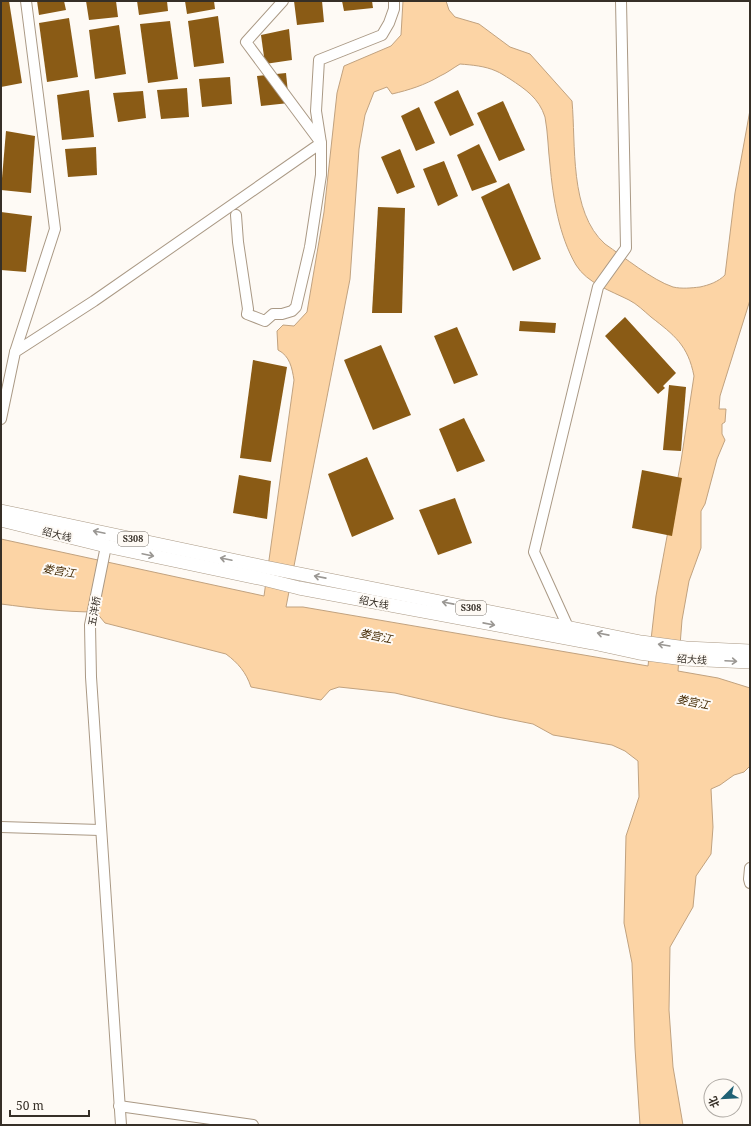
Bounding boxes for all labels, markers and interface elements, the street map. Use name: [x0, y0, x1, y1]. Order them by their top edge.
street label: 绍大线: [41, 524, 73, 544]
one-way arrow: [93, 528, 106, 536]
road number: S308: [118, 532, 148, 546]
one-way arrow: [141, 551, 154, 559]
one-way arrow: [220, 555, 233, 563]
water label: 娄宫江: [42, 561, 78, 581]
one-way arrow: [314, 573, 327, 581]
street label: 绍大线: [358, 592, 390, 612]
street label: 五洋桥: [85, 595, 103, 627]
one-way arrow: [442, 599, 455, 607]
road number: S308: [456, 601, 486, 615]
one-way arrow: [482, 620, 495, 628]
water label: 娄宫江: [358, 625, 395, 646]
one-way arrow: [597, 630, 610, 638]
one-way arrow: [657, 641, 670, 649]
street label: 绍大线: [677, 651, 707, 667]
one-way arrow: [724, 657, 737, 665]
water label: 娄宫江: [675, 691, 712, 712]
north arrow: [703, 1078, 743, 1118]
scale bar: [10, 1092, 89, 1118]
text: 北: [704, 1094, 722, 1110]
text: 50 m: [16, 1097, 44, 1114]

